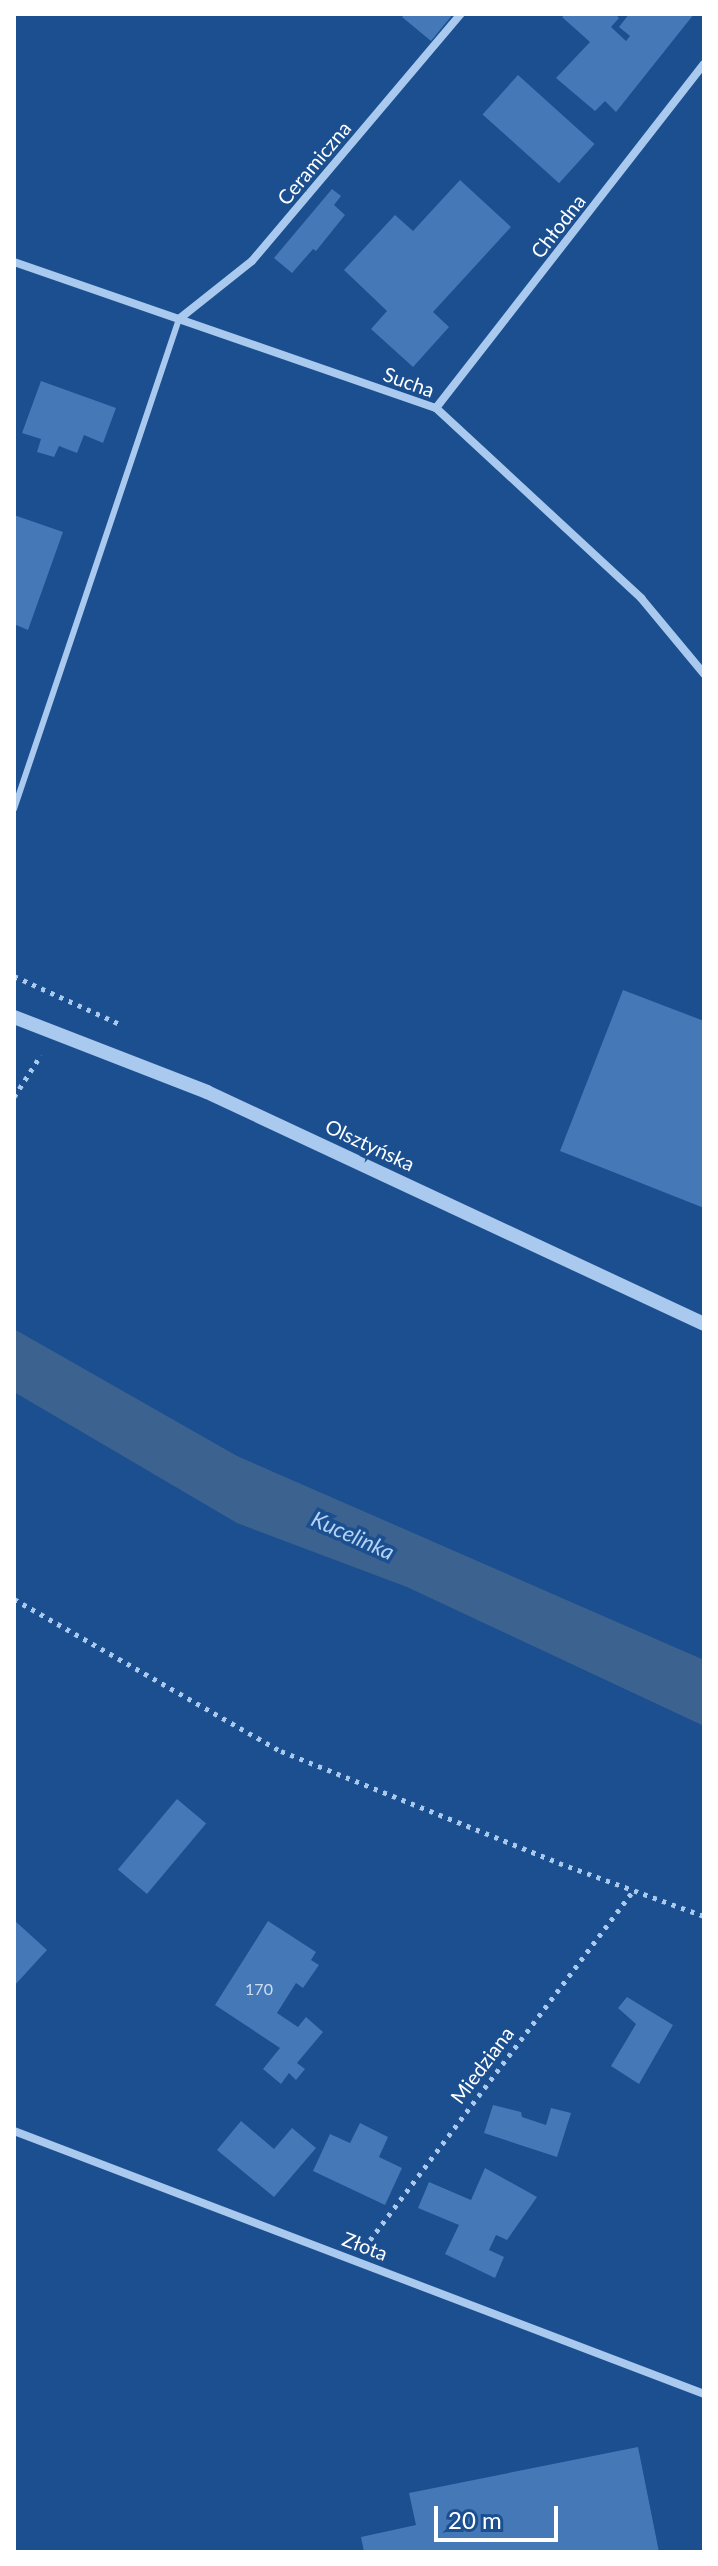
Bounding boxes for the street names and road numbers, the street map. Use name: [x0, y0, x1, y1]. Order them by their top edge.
street label: Ceramiczna: [272, 116, 356, 210]
street label: Chłodna: [526, 189, 590, 263]
street label: Sucha: [380, 362, 438, 402]
street label: Olsztyńska: [322, 1114, 418, 1176]
street label: Miedziana: [445, 2022, 519, 2108]
street label: Złota: [339, 2226, 391, 2266]

